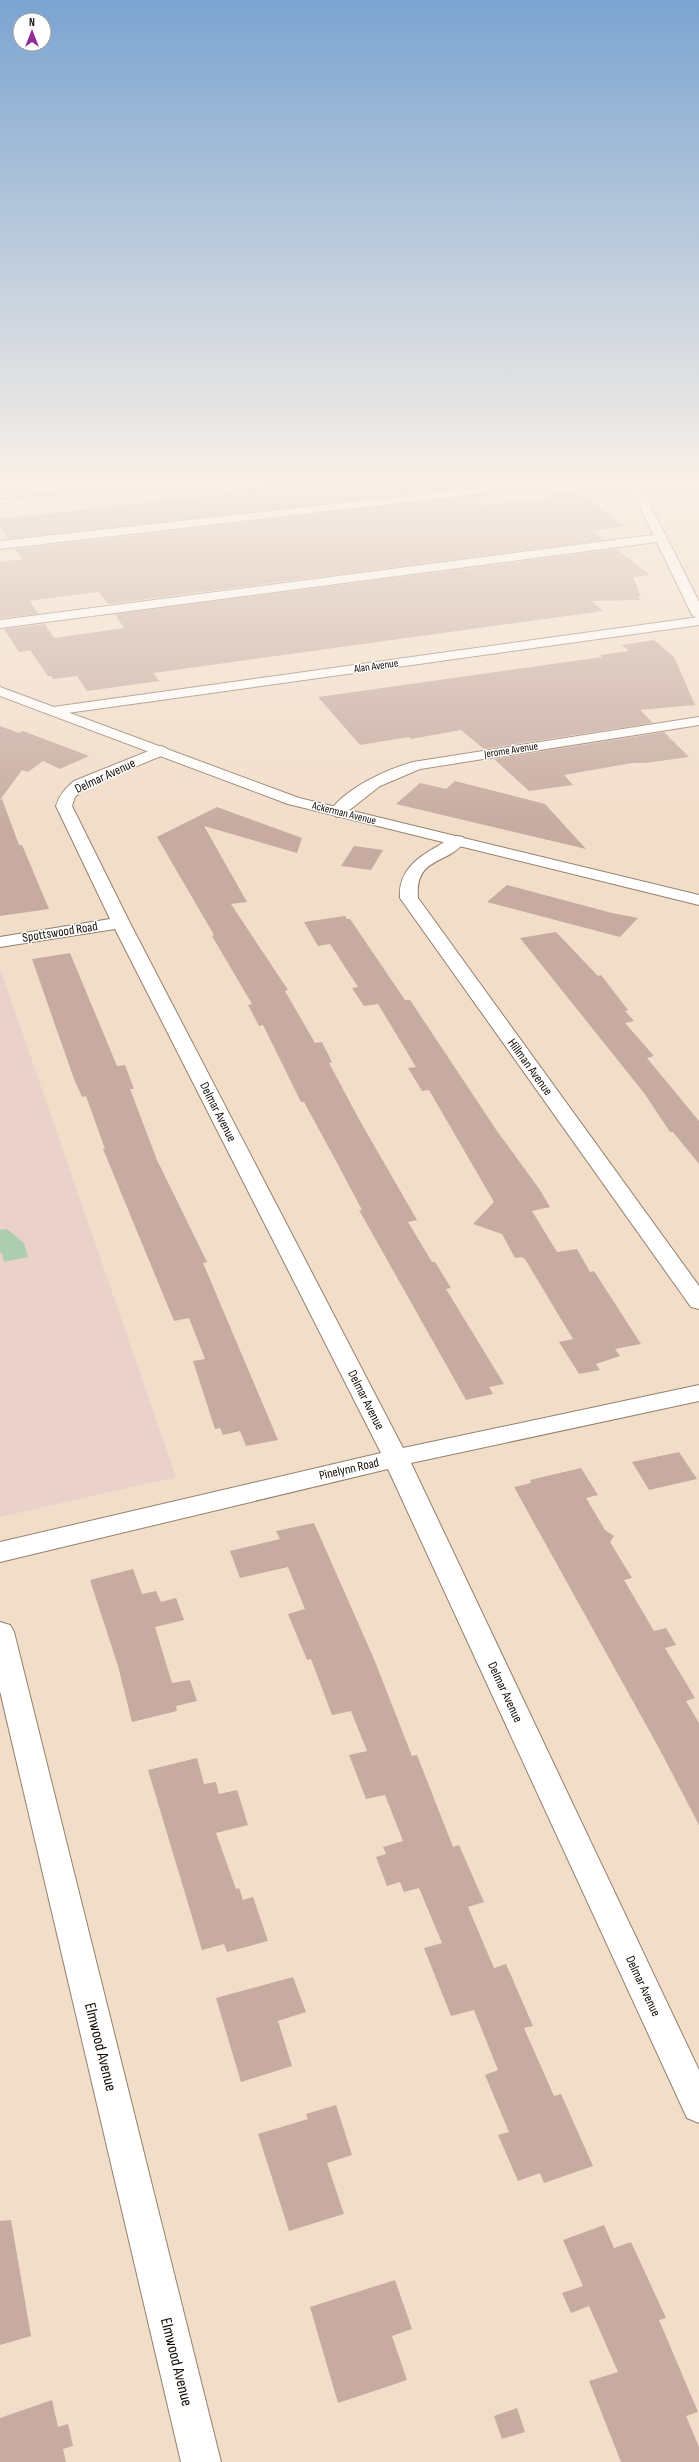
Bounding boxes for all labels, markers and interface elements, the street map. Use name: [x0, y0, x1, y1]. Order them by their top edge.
north arrow: [12, 12, 52, 52]
text: N: [29, 16, 35, 29]
street label: Alan Avenue: [352, 656, 399, 676]
street label: Jerome Avenue: [482, 739, 539, 761]
street label: Delmar Avenue: [72, 755, 138, 797]
street label: Ackerman Avenue: [310, 799, 377, 827]
street label: Spottswood Road: [21, 918, 99, 946]
street label: Hillman Avenue: [504, 1035, 556, 1099]
street label: Delmar Avenue: [196, 1079, 240, 1145]
street label: Delmar Avenue: [344, 1367, 388, 1433]
street label: Pinelynn Road: [317, 1454, 381, 1484]
street label: Delmar Avenue: [484, 1659, 526, 1725]
street label: Delmar Avenue: [622, 1953, 664, 2019]
street label: Elmwood Avenue: [80, 2001, 120, 2093]
street label: Elmwood Avenue: [156, 2316, 196, 2408]

